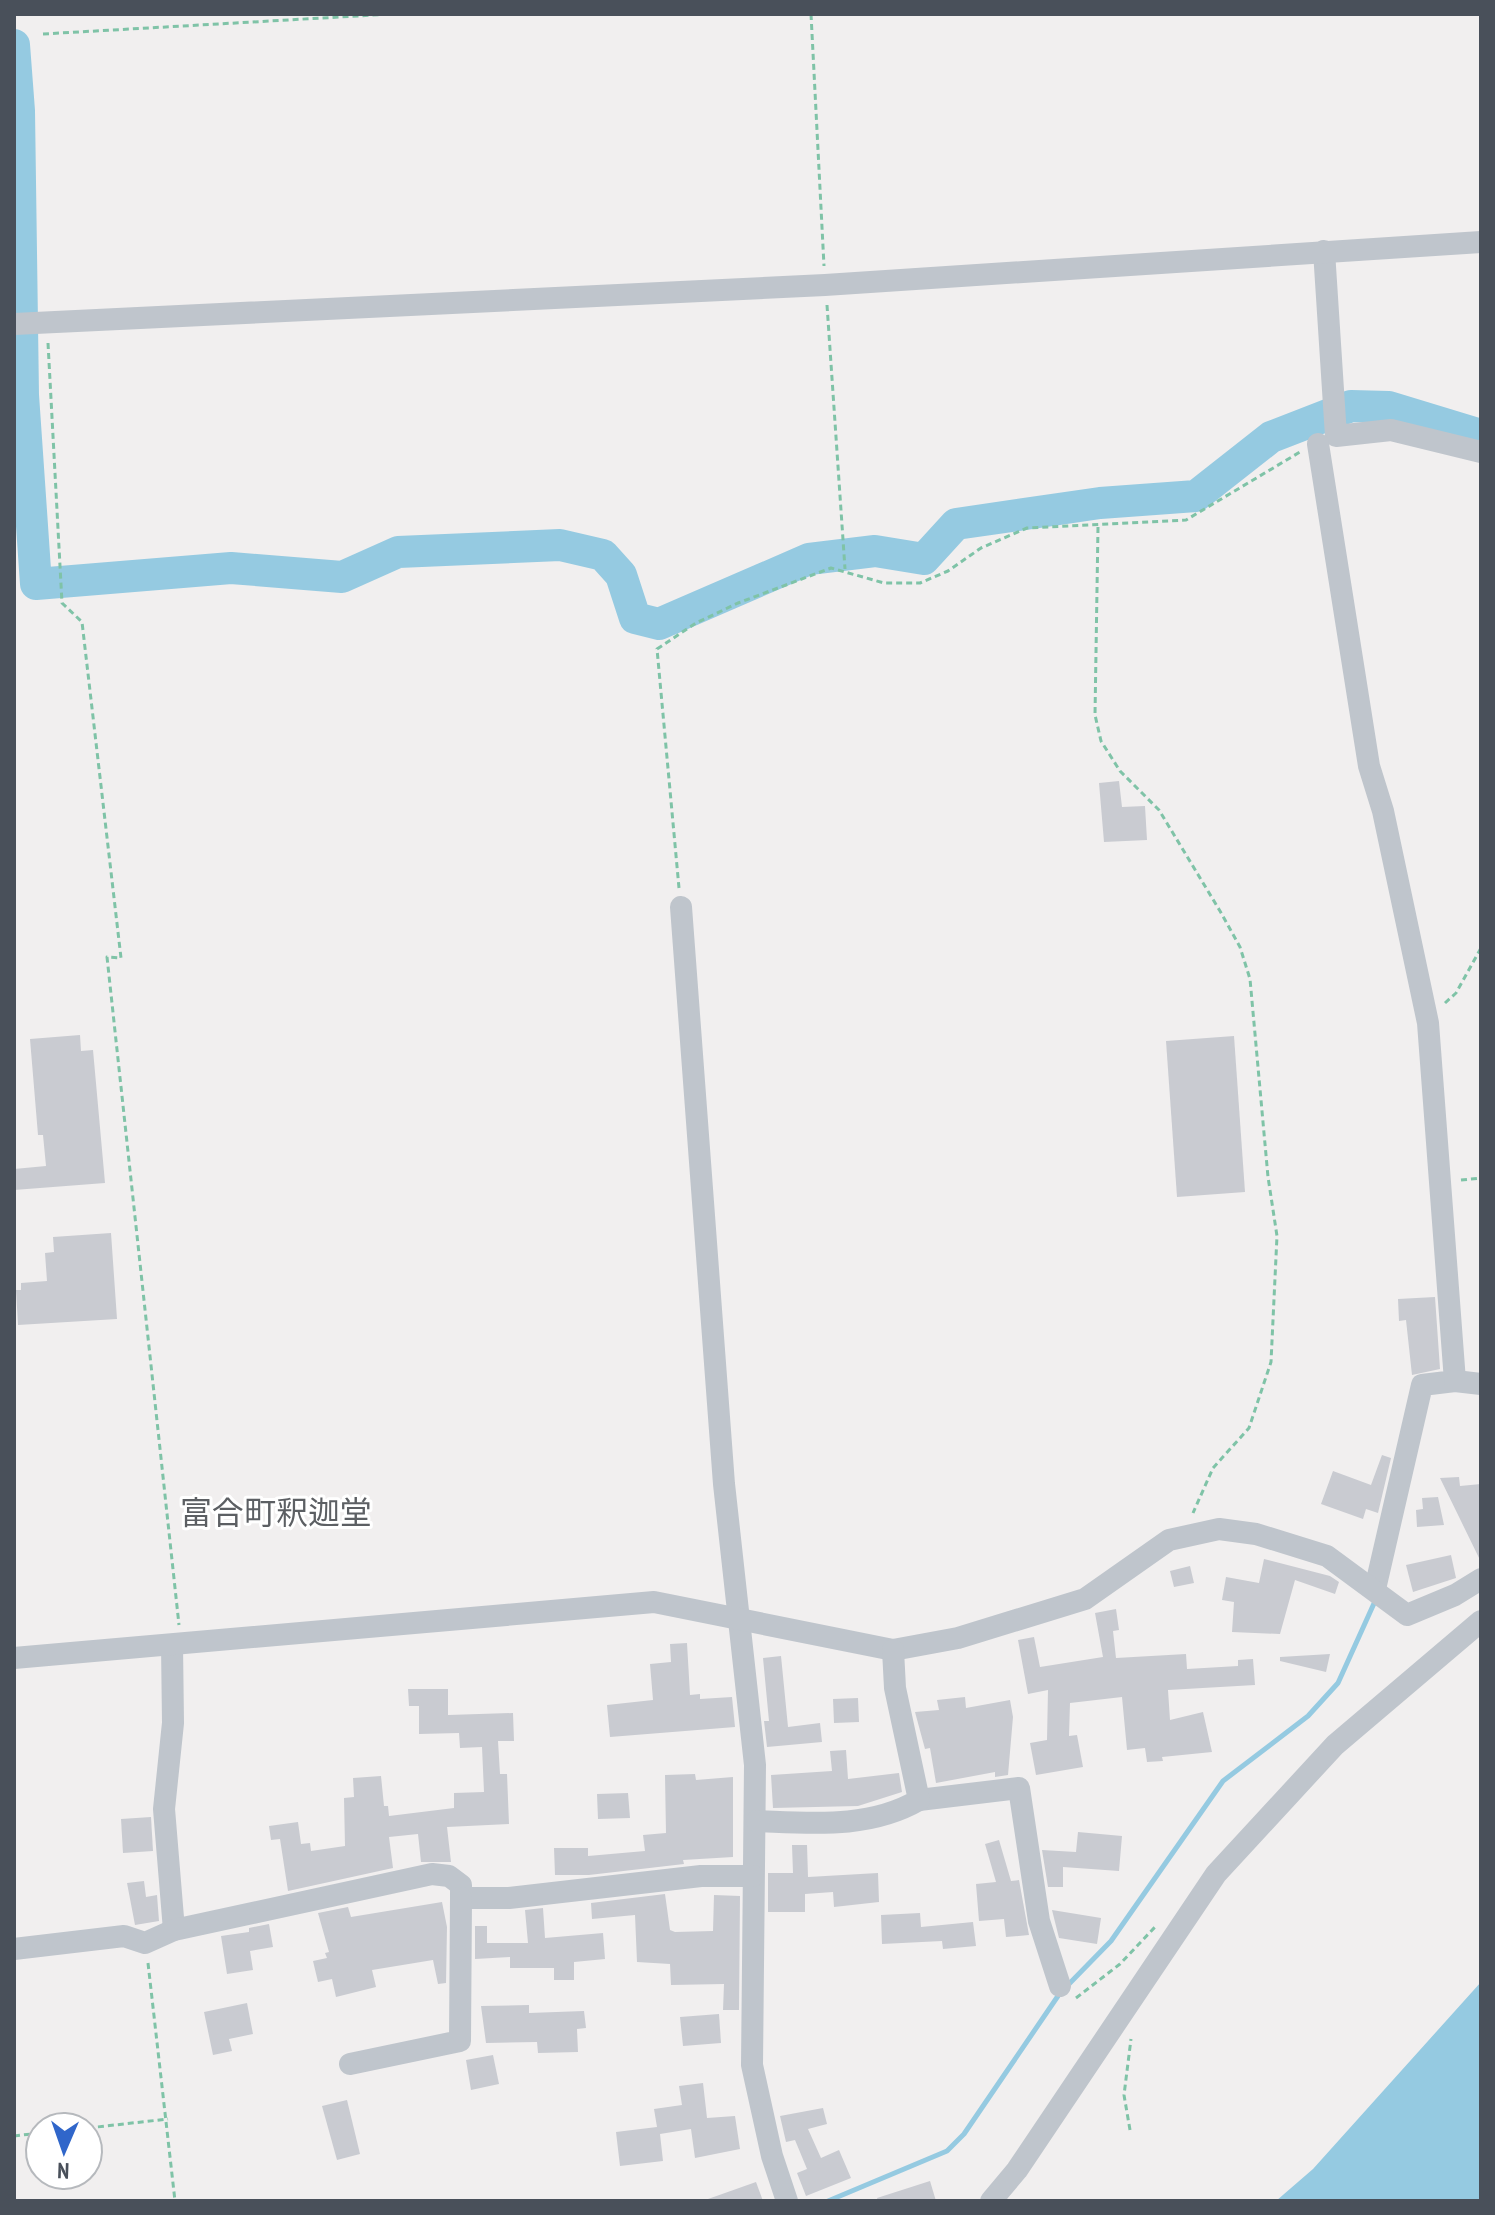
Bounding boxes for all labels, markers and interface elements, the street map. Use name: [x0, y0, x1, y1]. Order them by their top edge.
district label: 富合町釈迦堂: [180, 1491, 372, 1533]
north arrow: [24, 2111, 104, 2191]
text: N: [57, 2157, 70, 2185]

